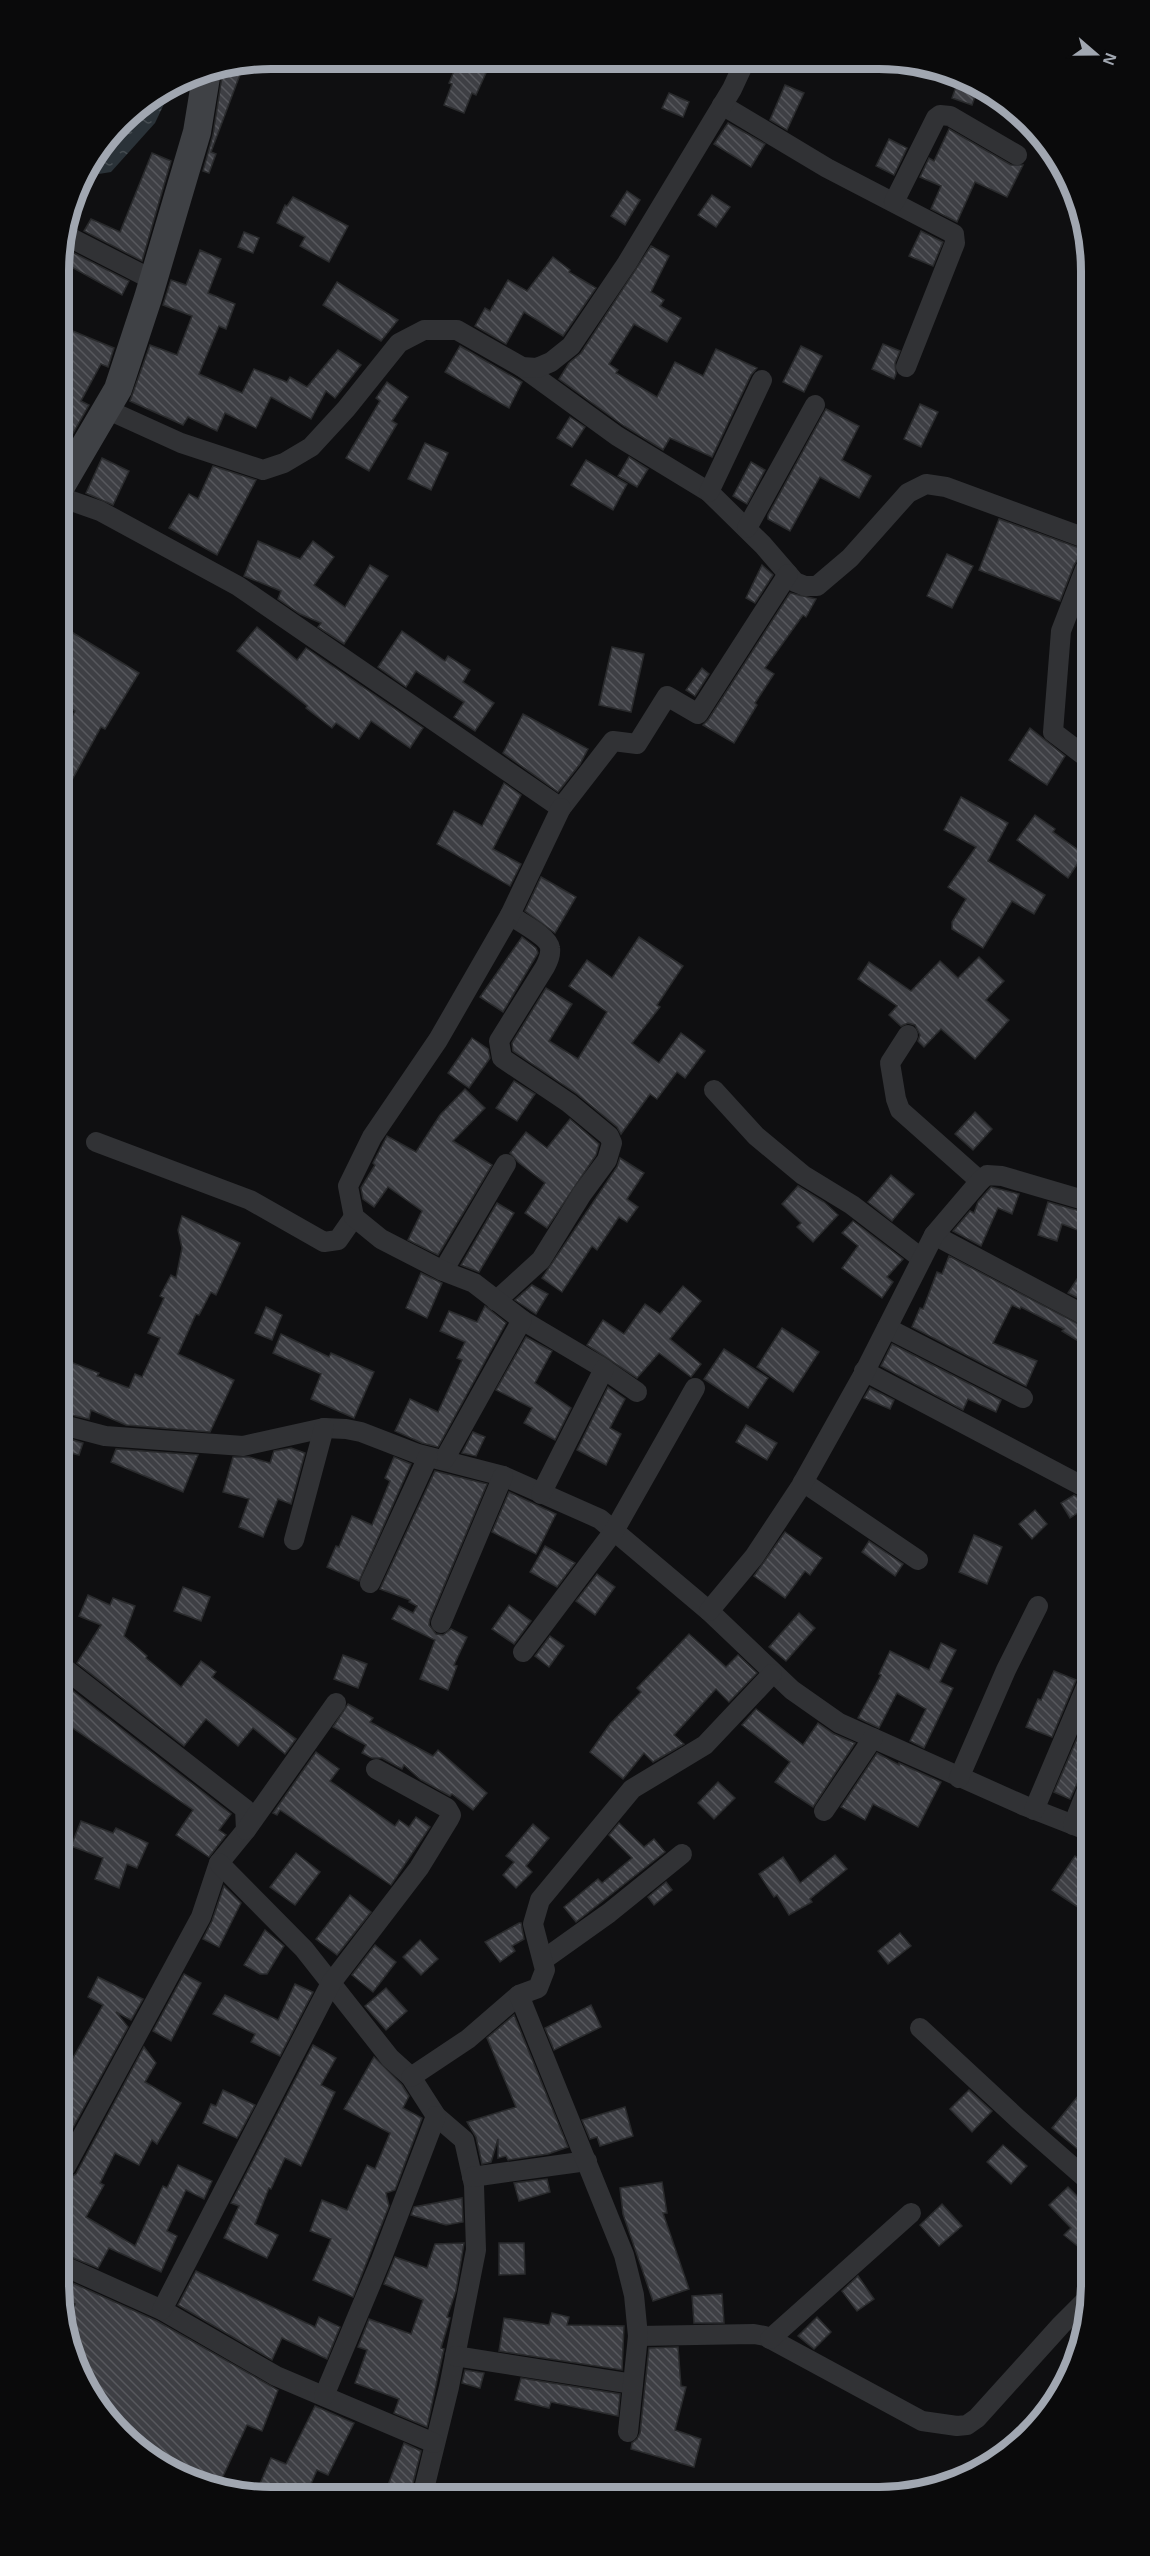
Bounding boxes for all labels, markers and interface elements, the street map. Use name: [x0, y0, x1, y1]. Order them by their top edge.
north arrow: [1066, 24, 1126, 84]
text: N: [1100, 51, 1120, 67]

